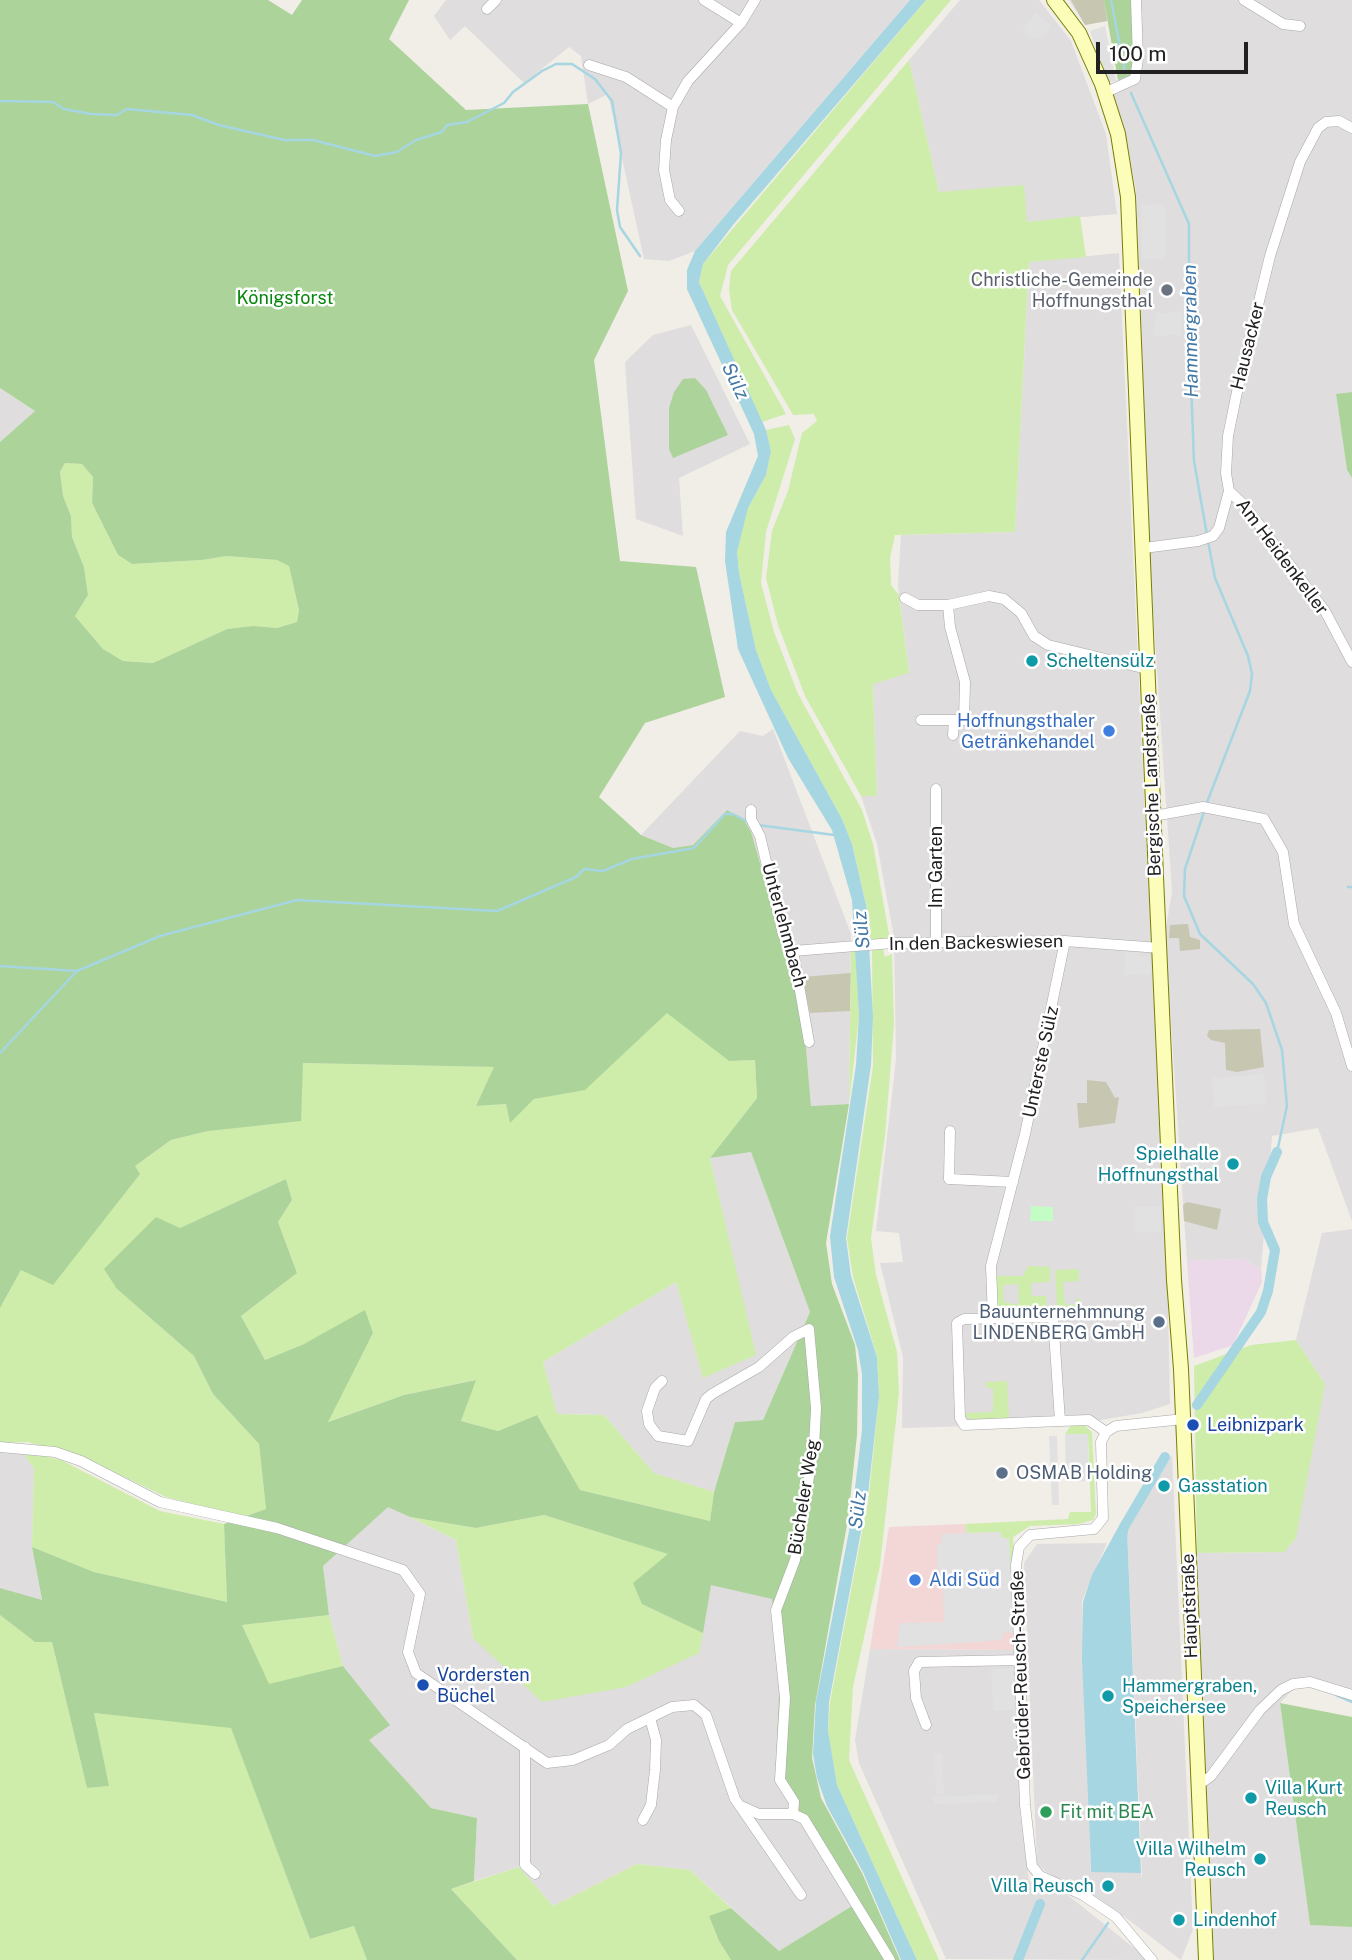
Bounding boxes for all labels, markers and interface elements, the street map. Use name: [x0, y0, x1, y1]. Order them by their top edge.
scale bar: [1100, 28, 1252, 72]
text: 100 m: [1109, 41, 1166, 66]
water label: Hammergraben: [1178, 264, 1204, 398]
place label: Christliche-Gemeinde Hoffnungsthal: [971, 269, 1153, 312]
marker: Christliche-Gemeinde Hoffnungsthal: [1159, 282, 1175, 298]
park label: Königsforst: [237, 287, 333, 309]
street label: Hausacker: [1227, 300, 1269, 392]
water label: Sülz: [716, 359, 754, 403]
street label: Am Heidenkeller: [1231, 495, 1333, 619]
place label: Scheltensülz: [1046, 650, 1154, 672]
marker: Scheltensülz: [1024, 653, 1040, 669]
street label: Bergische Landstraße: [1138, 693, 1166, 877]
place label: Hoffnungsthaler Getränkehandel: [957, 710, 1095, 752]
marker: Hoffnungsthaler Getränkehandel: [1101, 723, 1117, 739]
street label: Im Garten: [925, 826, 947, 908]
street label: Unterlehmbach: [757, 860, 811, 990]
water label: Sülz: [849, 910, 875, 950]
street label: In den Backeswiesen: [889, 931, 1063, 955]
street label: Unterste Sülz: [1019, 1004, 1063, 1120]
place label: Spielhalle Hoffnungsthal: [1098, 1143, 1219, 1186]
marker: Spielhalle Hoffnungsthal: [1225, 1156, 1241, 1172]
place label: Bauunternehmnung LINDENBERG GmbH: [972, 1301, 1145, 1344]
marker: Bauunternehmnung LINDENBERG GmbH: [1151, 1314, 1167, 1330]
place label: Leibnizpark: [1207, 1414, 1304, 1436]
marker: Leibnizpark: [1185, 1417, 1201, 1433]
street label: Bücheler Weg: [784, 1438, 824, 1556]
place label: OSMAB Holding: [1016, 1462, 1152, 1484]
marker: OSMAB Holding: [994, 1465, 1010, 1481]
place label: Gasstation: [1178, 1475, 1268, 1497]
marker: Gasstation: [1156, 1478, 1172, 1494]
water label: Sülz: [844, 1490, 872, 1530]
street label: Hauptstraße: [1177, 1553, 1203, 1659]
place label: Aldi Süd: [929, 1569, 1000, 1591]
street label: Gebrüder-Reusch-Straße: [1007, 1570, 1035, 1780]
marker: Aldi Süd: [907, 1572, 923, 1588]
place label: Vordersten Büchel: [437, 1664, 530, 1706]
place label: Hammergraben, Speichersee: [1122, 1675, 1257, 1718]
marker: Vordersten Büchel: [415, 1677, 431, 1693]
marker: Hammergraben, Speichersee: [1100, 1688, 1116, 1704]
place label: Villa Kurt Reusch: [1265, 1777, 1343, 1820]
marker: Villa Kurt Reusch: [1243, 1790, 1259, 1806]
place label: Fit mit BEA: [1060, 1801, 1154, 1823]
marker: Fit mit BEA: [1038, 1804, 1054, 1820]
place label: Villa Wilhelm Reusch: [1136, 1838, 1246, 1881]
marker: Villa Wilhelm Reusch: [1252, 1851, 1268, 1867]
place label: Villa Reusch: [991, 1875, 1094, 1897]
marker: Villa Reusch: [1100, 1878, 1116, 1894]
place label: Lindenhof: [1193, 1909, 1277, 1931]
marker: Lindenhof: [1171, 1912, 1187, 1928]

